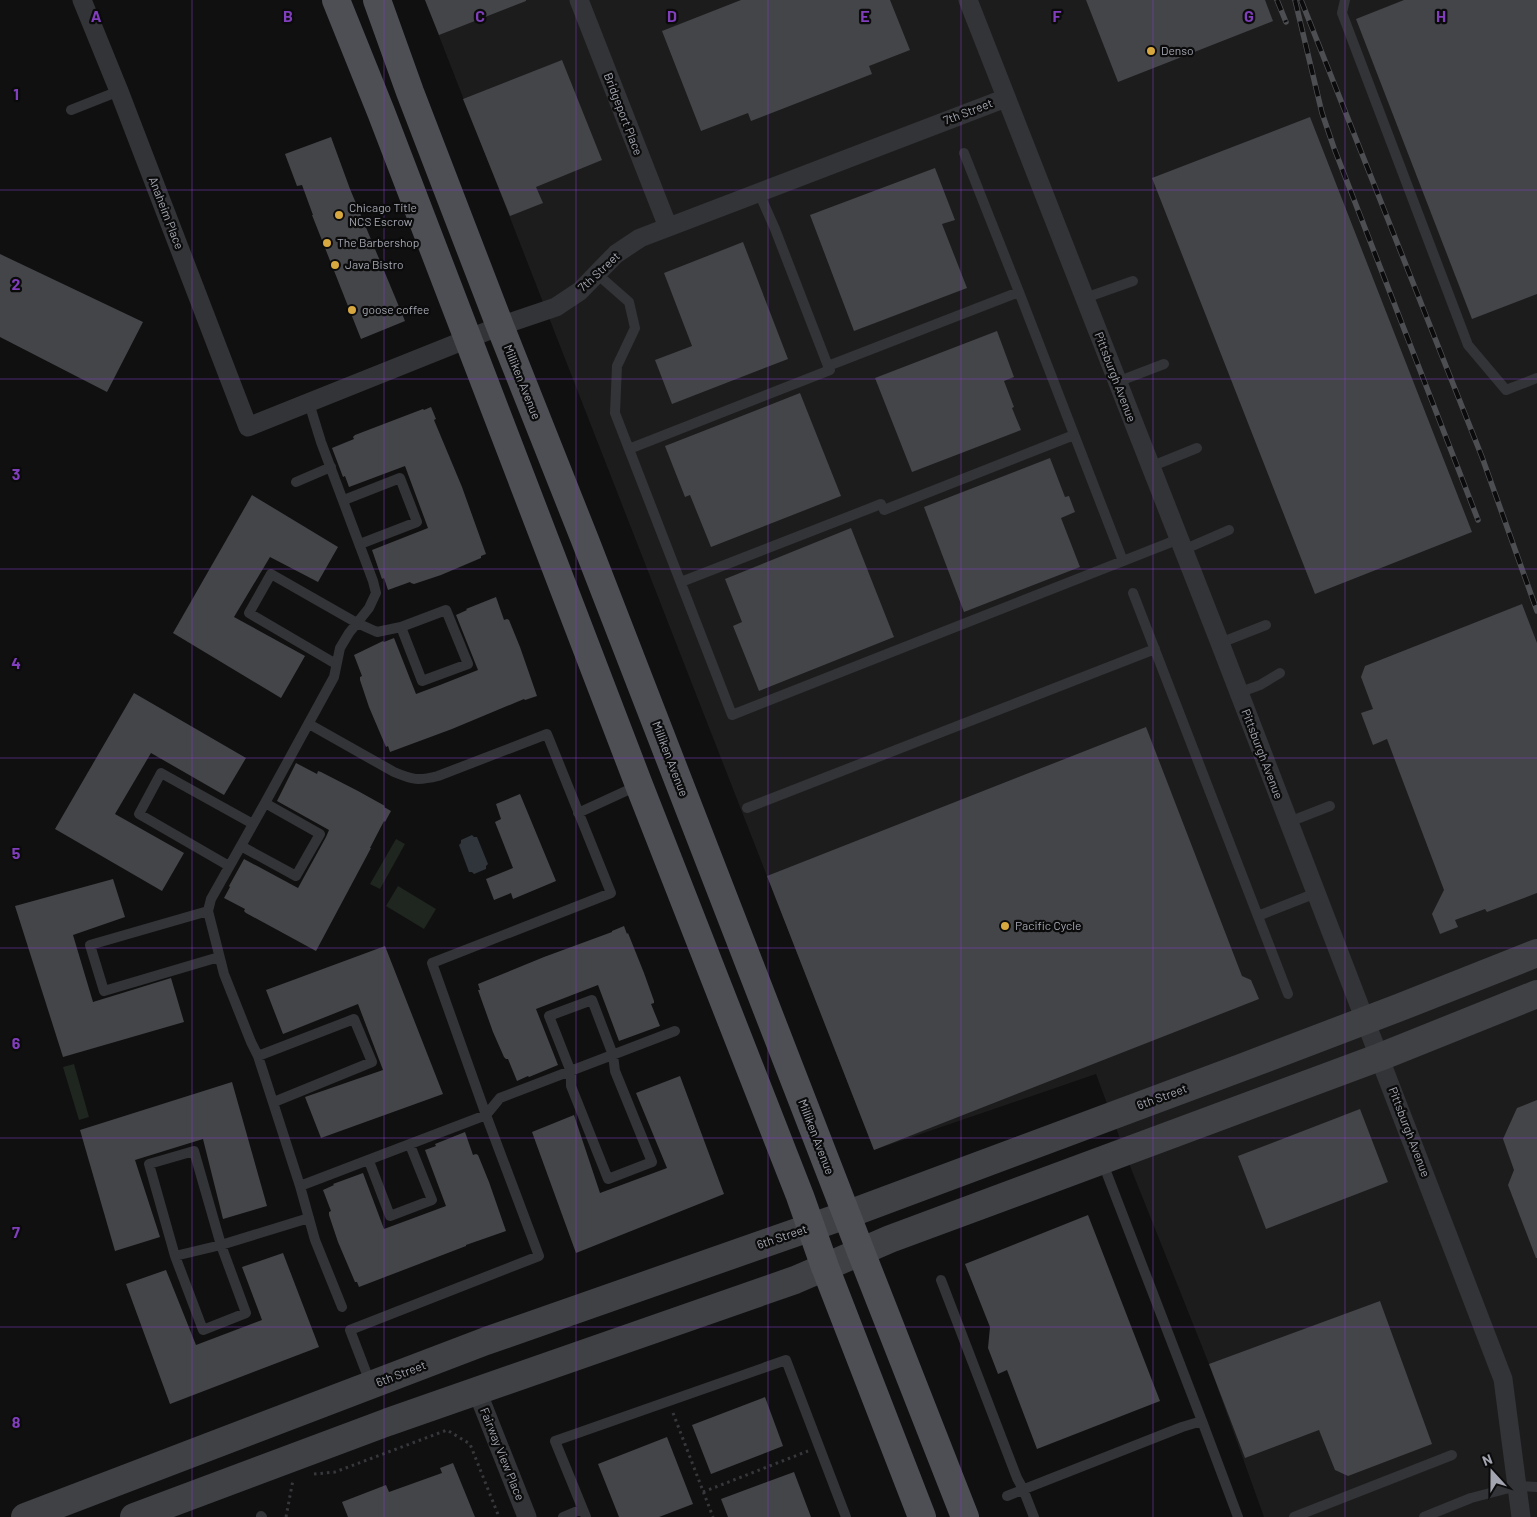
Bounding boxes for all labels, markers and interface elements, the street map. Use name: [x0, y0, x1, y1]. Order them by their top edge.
text: A: [91, 6, 102, 25]
text: B: [283, 6, 293, 25]
text: C: [475, 6, 485, 25]
text: D: [667, 6, 677, 25]
text: E: [860, 6, 870, 25]
text: F: [1053, 6, 1062, 25]
text: G: [1244, 6, 1254, 25]
text: H: [1436, 6, 1446, 25]
place label: Denso: [1161, 43, 1194, 57]
marker: Denso: [1145, 45, 1157, 57]
street label: Bridgeport Place: [602, 70, 646, 157]
text: 1: [13, 84, 19, 103]
street label: 7th Street: [941, 95, 994, 127]
street label: Anaheim Place: [147, 174, 187, 251]
place label: Chicago Title NCS Escrow: [349, 200, 417, 228]
marker: Chicago Title NCS Escrow: [333, 209, 345, 221]
place label: The Barbershop: [337, 235, 419, 249]
marker: The Barbershop: [321, 237, 333, 249]
street label: 7th Street: [575, 249, 622, 294]
place label: Java Bistro: [345, 257, 404, 271]
marker: Java Bistro: [329, 259, 341, 271]
text: 2: [12, 274, 21, 293]
place label: goose coffee: [362, 302, 430, 316]
marker: goose coffee: [346, 304, 358, 316]
street label: Pittsburgh Avenue: [1092, 330, 1140, 424]
street label: Milliken Avenue: [502, 342, 544, 421]
text: 3: [12, 464, 20, 483]
text: 4: [11, 653, 21, 672]
street label: Pittsburgh Avenue: [1239, 707, 1287, 801]
street label: Milliken Avenue: [650, 719, 692, 798]
text: 5: [12, 843, 21, 862]
place label: Pacific Cycle: [1015, 918, 1082, 932]
marker: Pacific Cycle: [999, 920, 1011, 932]
text: 6: [12, 1033, 21, 1052]
street label: 6th Street: [1135, 1081, 1189, 1112]
street label: Pittsburgh Avenue: [1386, 1085, 1434, 1179]
street label: Milliken Avenue: [796, 1097, 838, 1176]
street label: 6th Street: [755, 1221, 809, 1251]
text: 7: [12, 1222, 20, 1241]
street label: 6th Street: [374, 1357, 428, 1389]
street label: Fairway View Place: [478, 1405, 528, 1502]
text: 8: [12, 1412, 21, 1431]
north arrow: [1467, 1447, 1517, 1497]
text: N: [1480, 1450, 1495, 1469]

